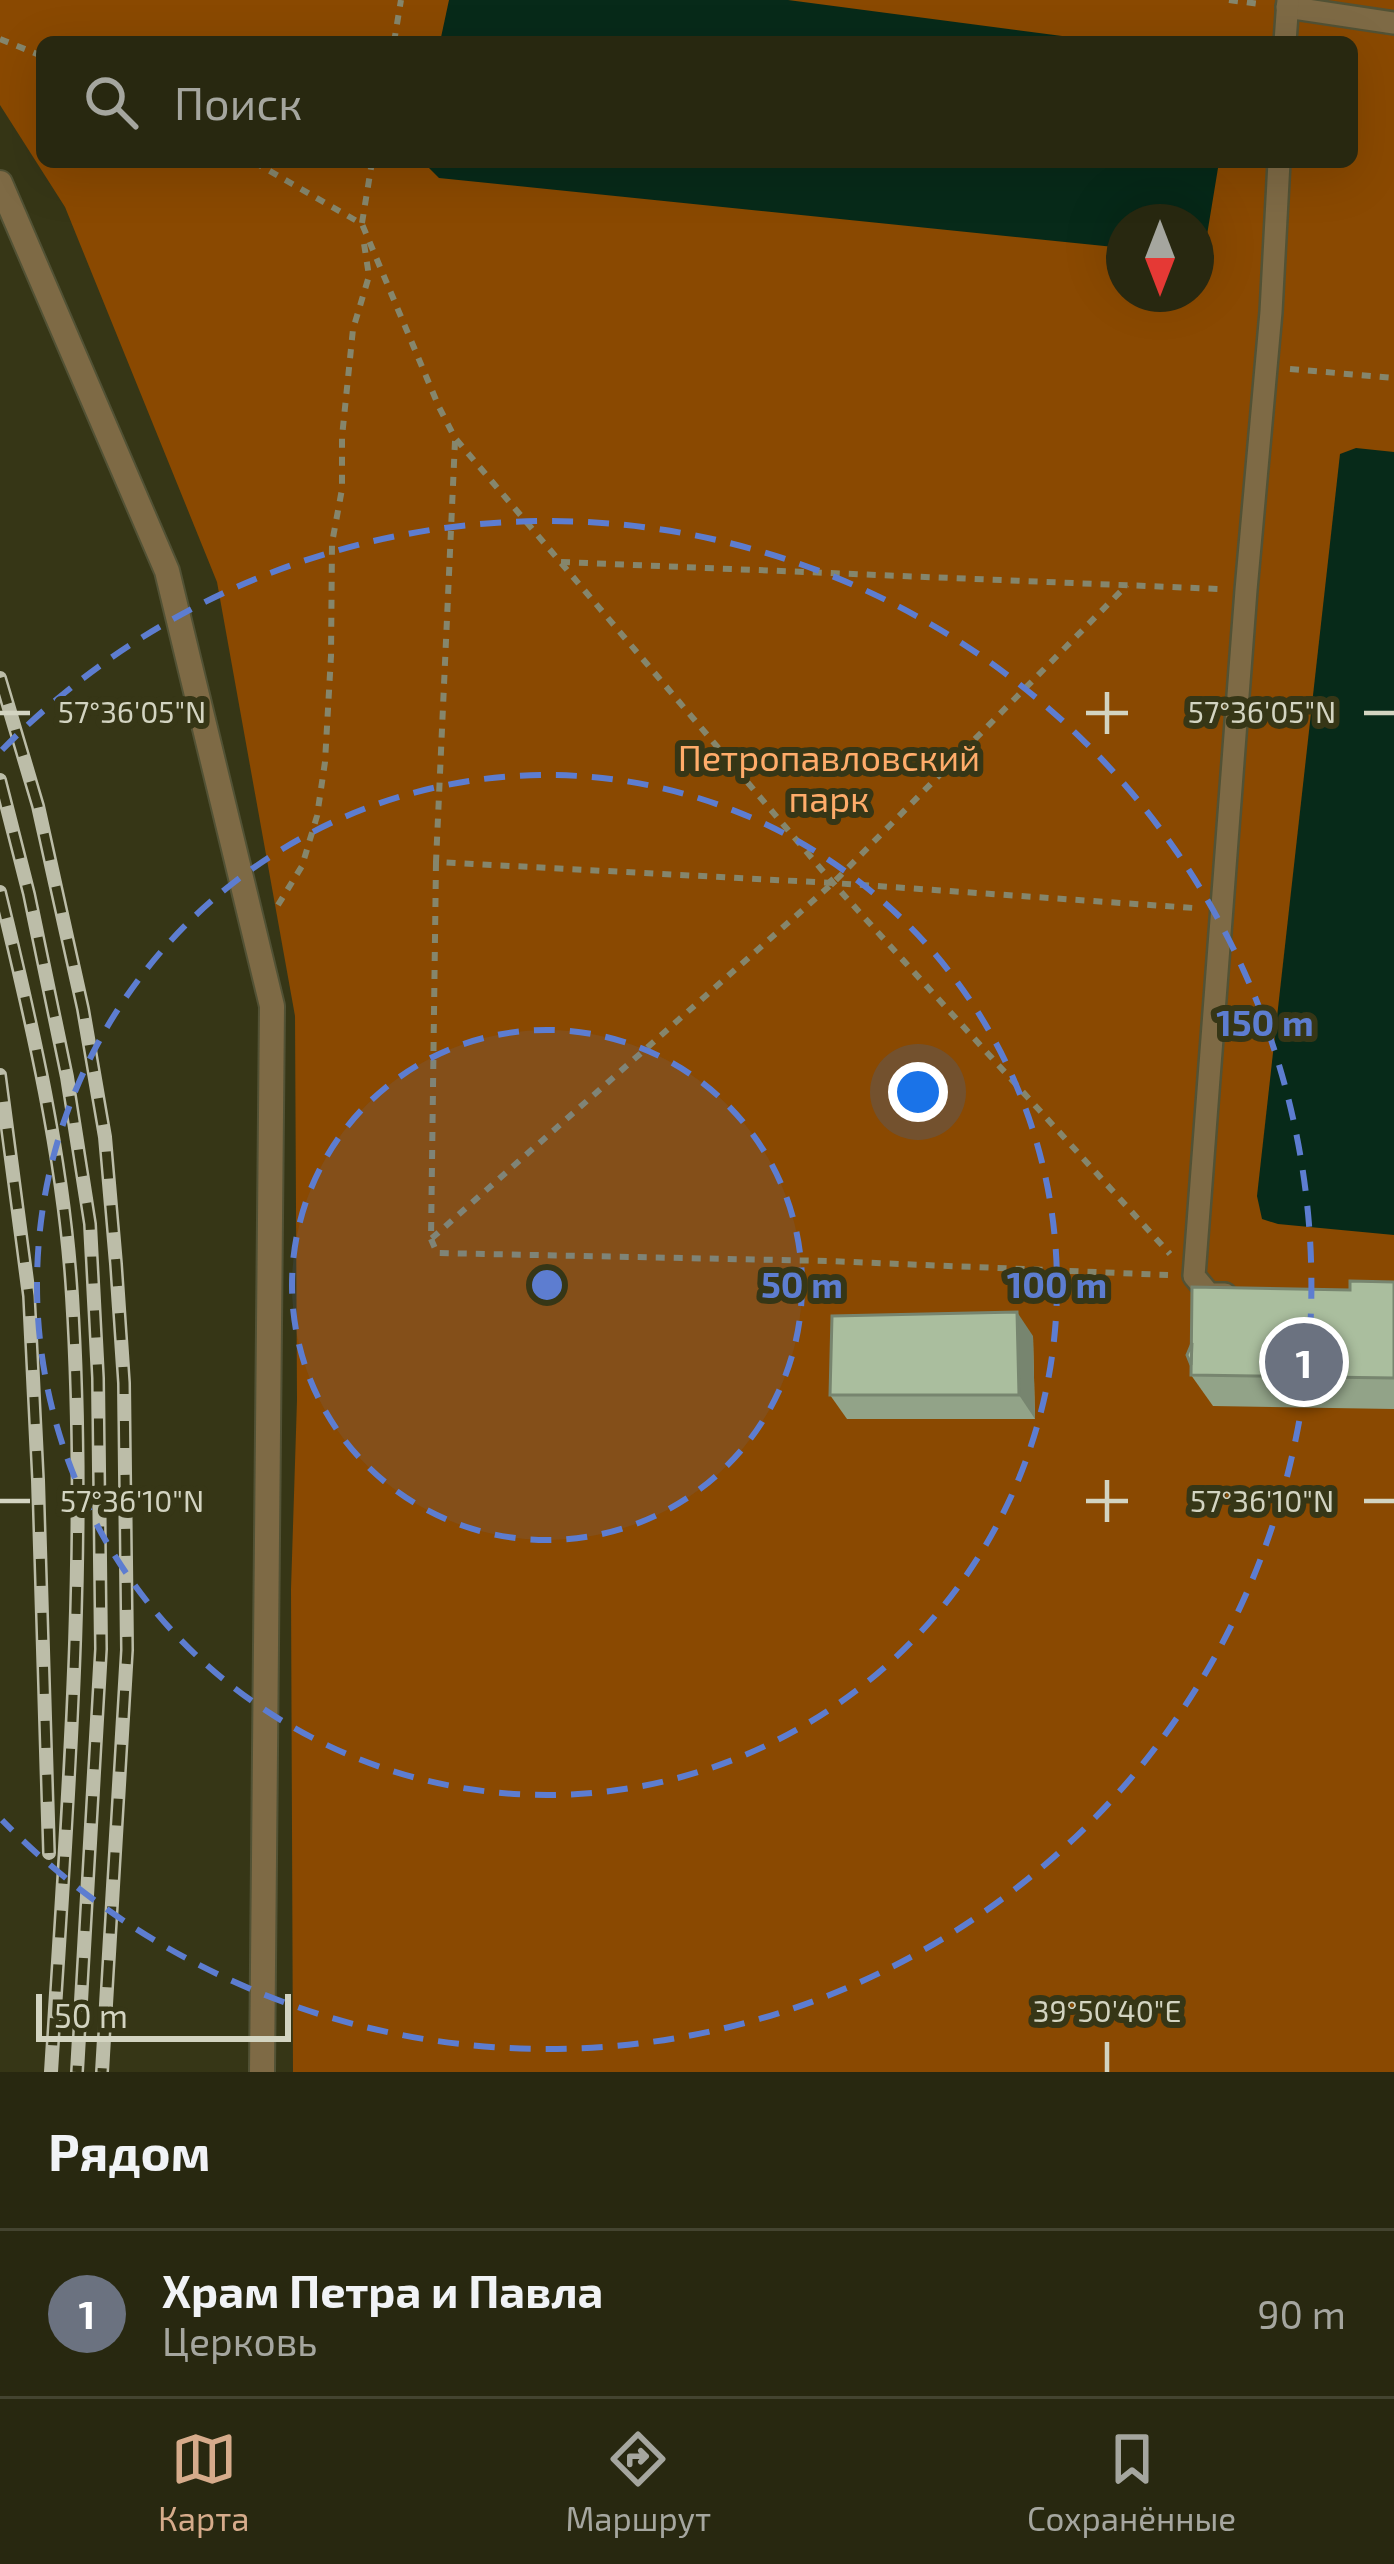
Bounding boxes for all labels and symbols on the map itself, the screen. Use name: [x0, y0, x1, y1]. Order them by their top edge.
north arrow: [1106, 204, 1214, 312]
text: 57°36'05"N: [58, 693, 206, 729]
text: 57°36'05"N: [1188, 693, 1336, 729]
park label: Петропавловский парк: [678, 735, 980, 819]
text: 150 m: [1216, 1000, 1314, 1043]
your location: [888, 1062, 948, 1122]
text: 50 m: [761, 1262, 843, 1305]
text: 100 m: [1007, 1262, 1107, 1305]
centre of rings: [526, 1264, 568, 1306]
pin: 1: [1265, 1317, 1343, 1407]
text: 57°36'10"N: [60, 1482, 204, 1518]
text: 57°36'10"N: [1190, 1482, 1334, 1518]
scale bar: [36, 1988, 291, 2041]
text: 39°50'40"E: [1033, 1992, 1181, 2028]

